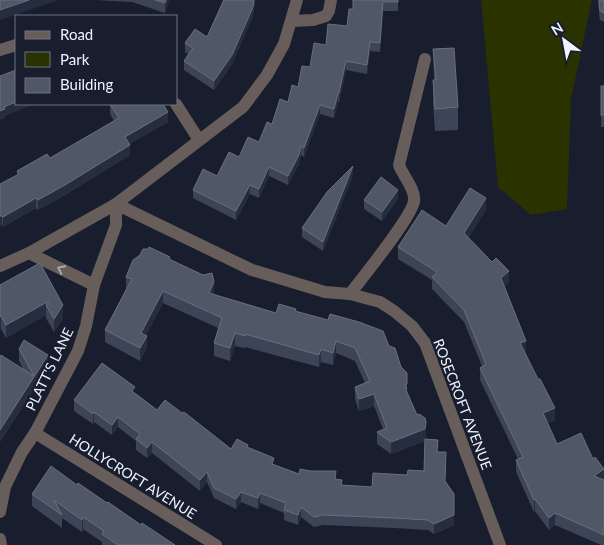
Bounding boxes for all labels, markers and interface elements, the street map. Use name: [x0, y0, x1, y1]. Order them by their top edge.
legend: [15, 15, 178, 105]
north arrow: [539, 15, 589, 65]
text: N: [548, 18, 566, 39]
text: Road: [60, 25, 93, 43]
text: Park: [60, 50, 90, 68]
text: Building: [60, 75, 113, 93]
one-way arrow: [58, 265, 67, 275]
street label: PLATT'S LANE: [22, 325, 76, 413]
street label: ROSECROFT AVENUE: [430, 336, 496, 472]
street label: HOLLYCROFT AVENUE: [66, 430, 200, 522]

